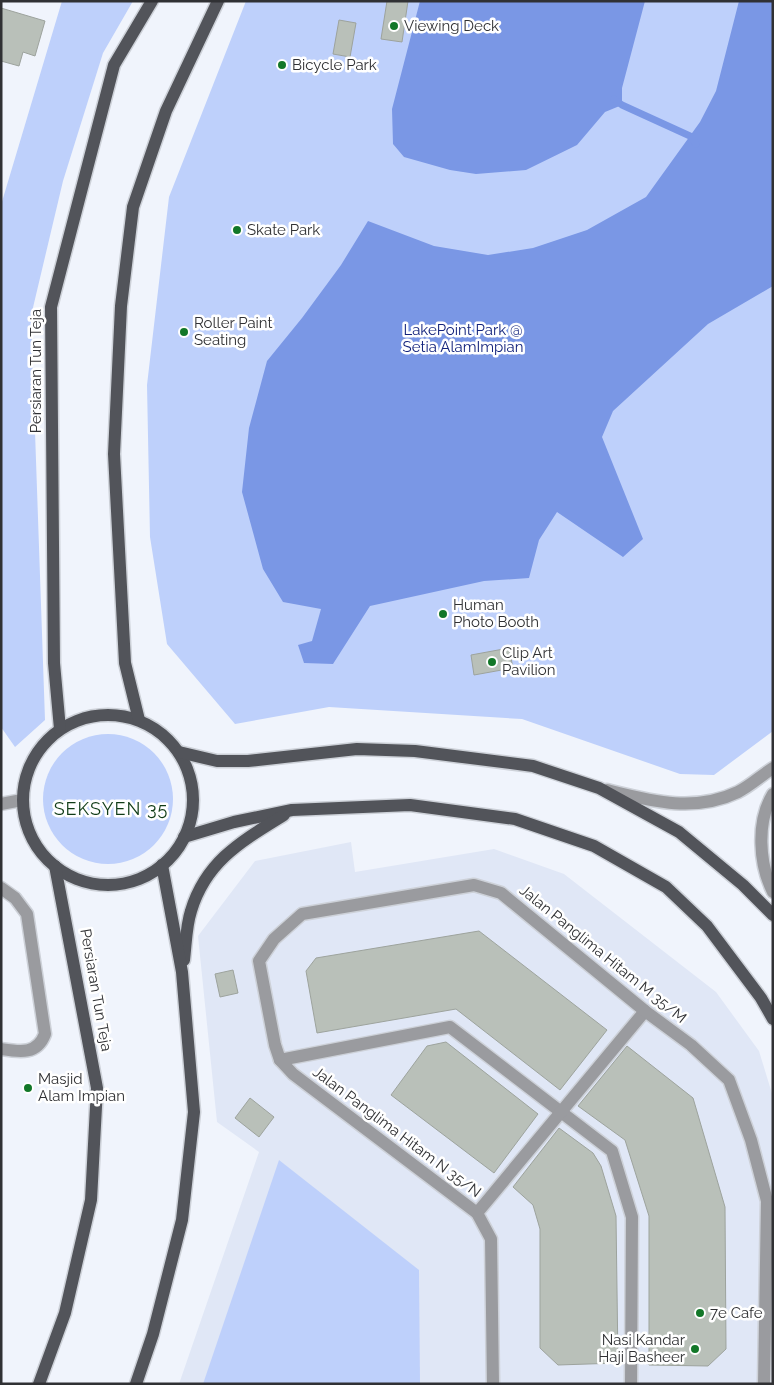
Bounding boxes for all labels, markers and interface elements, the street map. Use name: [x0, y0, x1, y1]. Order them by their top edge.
place label: Viewing Deck: [404, 17, 499, 35]
marker: Viewing Deck: [388, 20, 400, 32]
place label: Bicycle Park: [292, 56, 377, 74]
marker: Bicycle Park: [276, 59, 288, 71]
place label: Skate Park: [247, 221, 320, 239]
marker: Skate Park: [231, 224, 243, 236]
street label: Persiaran Tun Teja: [27, 309, 45, 433]
place label: Roller Paint Seating: [194, 314, 273, 349]
park label: LakePoint Park @ Setia AlamImpian: [403, 321, 523, 356]
marker: Roller Paint Seating: [178, 326, 190, 338]
place label: Human Photo Booth: [453, 596, 539, 631]
marker: Human Photo Booth: [437, 608, 449, 620]
place label: Clip Art Pavilion: [502, 644, 555, 679]
marker: Clip Art Pavilion: [486, 656, 498, 668]
district label: SEKSYEN 35: [54, 798, 168, 819]
street label: Jalan Panglima Hitam M 35/M: [516, 881, 690, 1027]
street label: Persiaran Tun Teja: [76, 927, 116, 1053]
street label: Jalan Panglima Hitam N 35/N: [309, 1063, 485, 1201]
place label: Masjid Alam Impian: [38, 1070, 125, 1105]
marker: Masjid Alam Impian: [22, 1082, 34, 1094]
place label: 7e Cafe: [710, 1304, 763, 1322]
marker: 7e Cafe: [694, 1307, 706, 1319]
place label: Nasi Kandar Haji Basheer: [598, 1331, 686, 1366]
marker: Nasi Kandar Haji Basheer: [689, 1343, 701, 1355]

